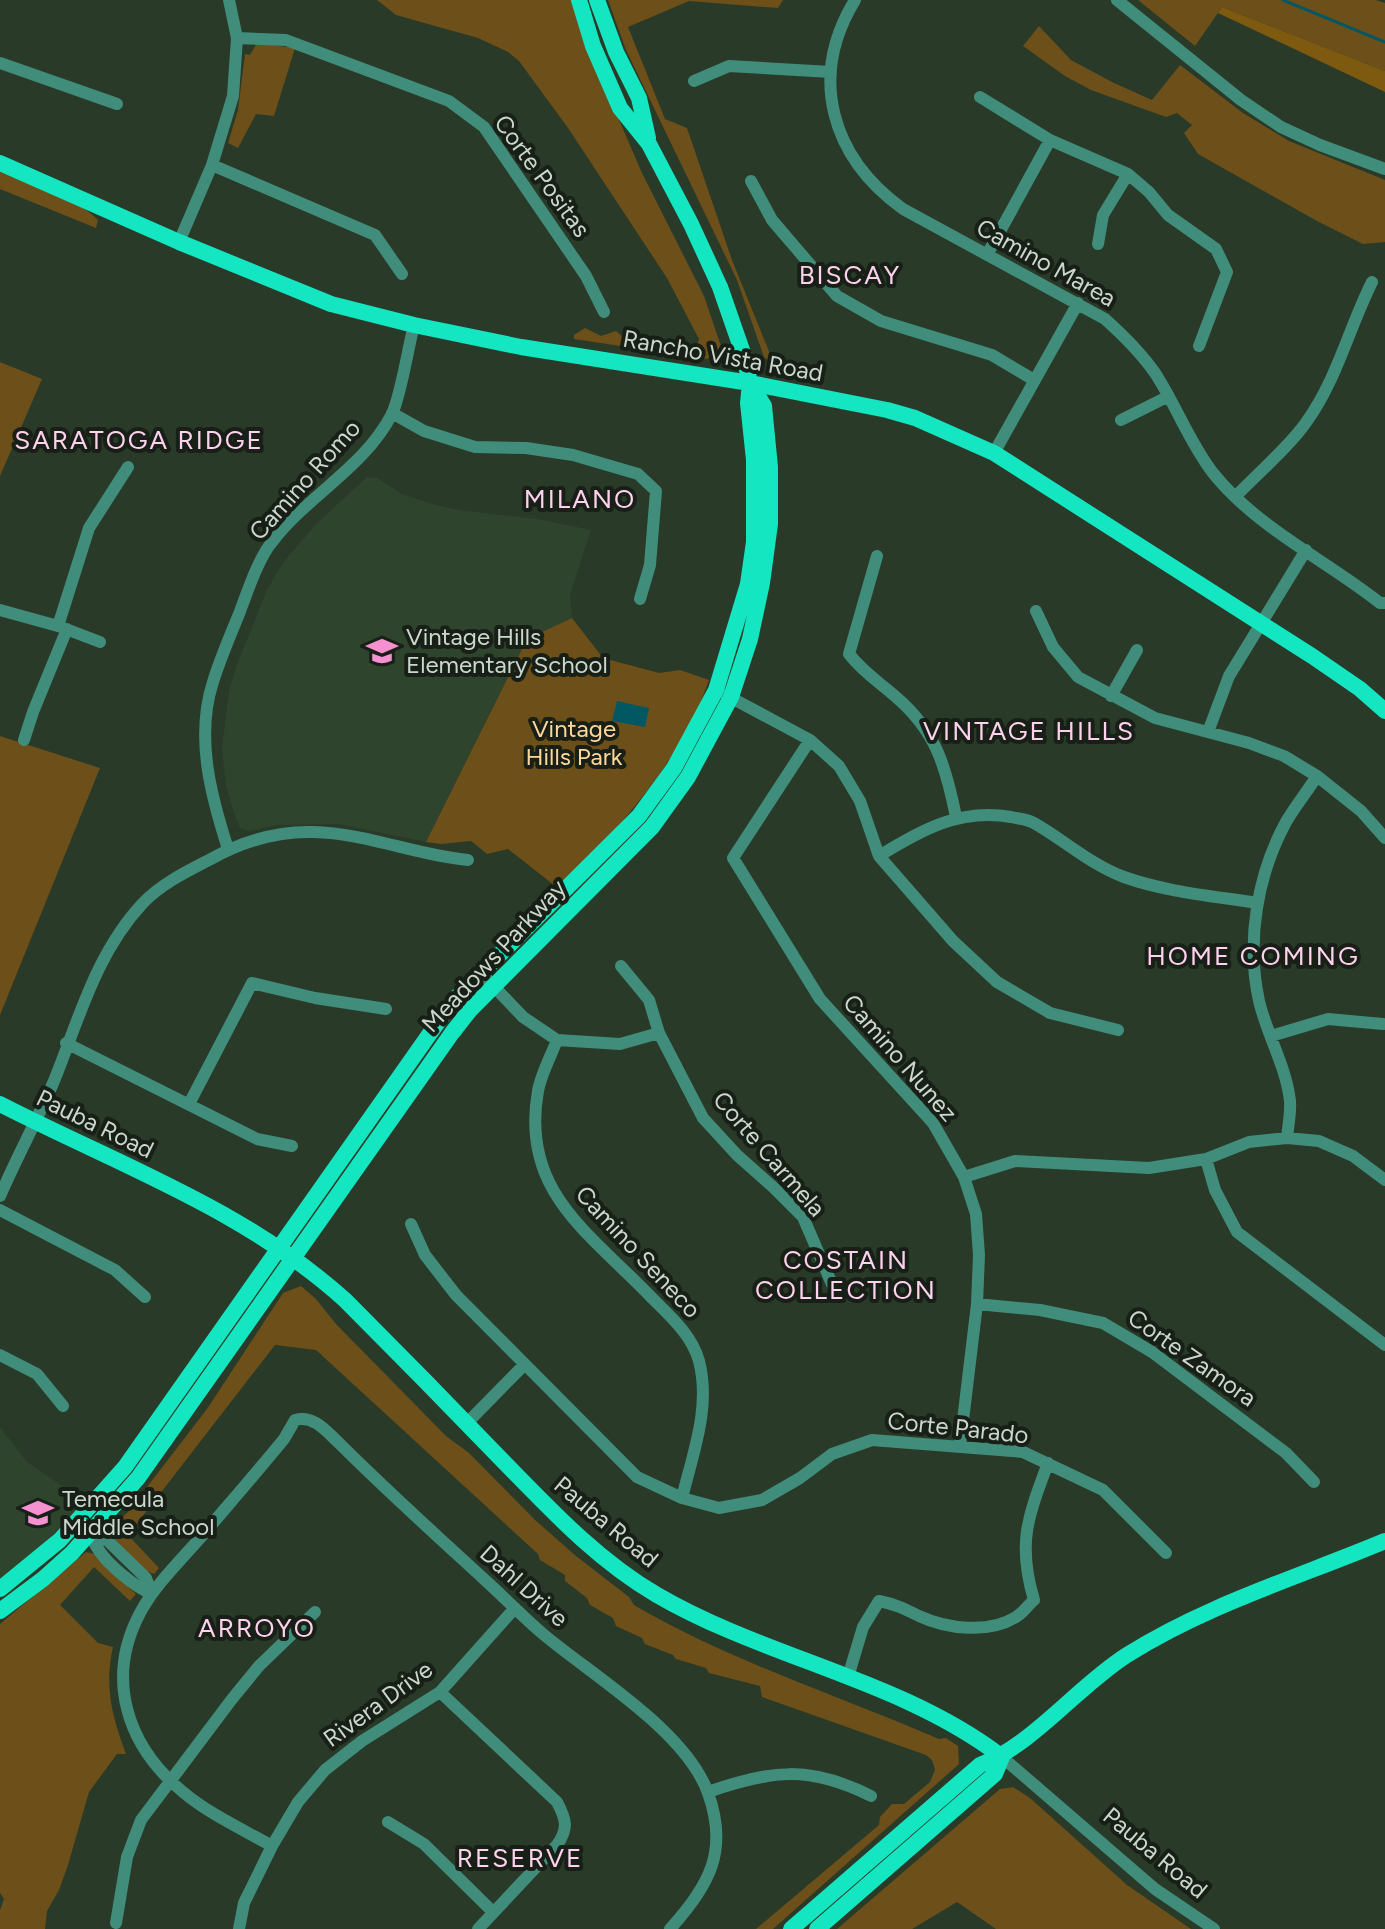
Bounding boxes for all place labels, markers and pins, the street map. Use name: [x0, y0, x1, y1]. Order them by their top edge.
place label: Vintage Hills Elementary School: [406, 622, 608, 679]
school or university icon: Vintage Hills Elementary School: [365, 634, 399, 668]
place label: Temecula Middle School: [62, 1484, 215, 1541]
school or university icon: Temecula Middle School: [21, 1496, 55, 1530]

